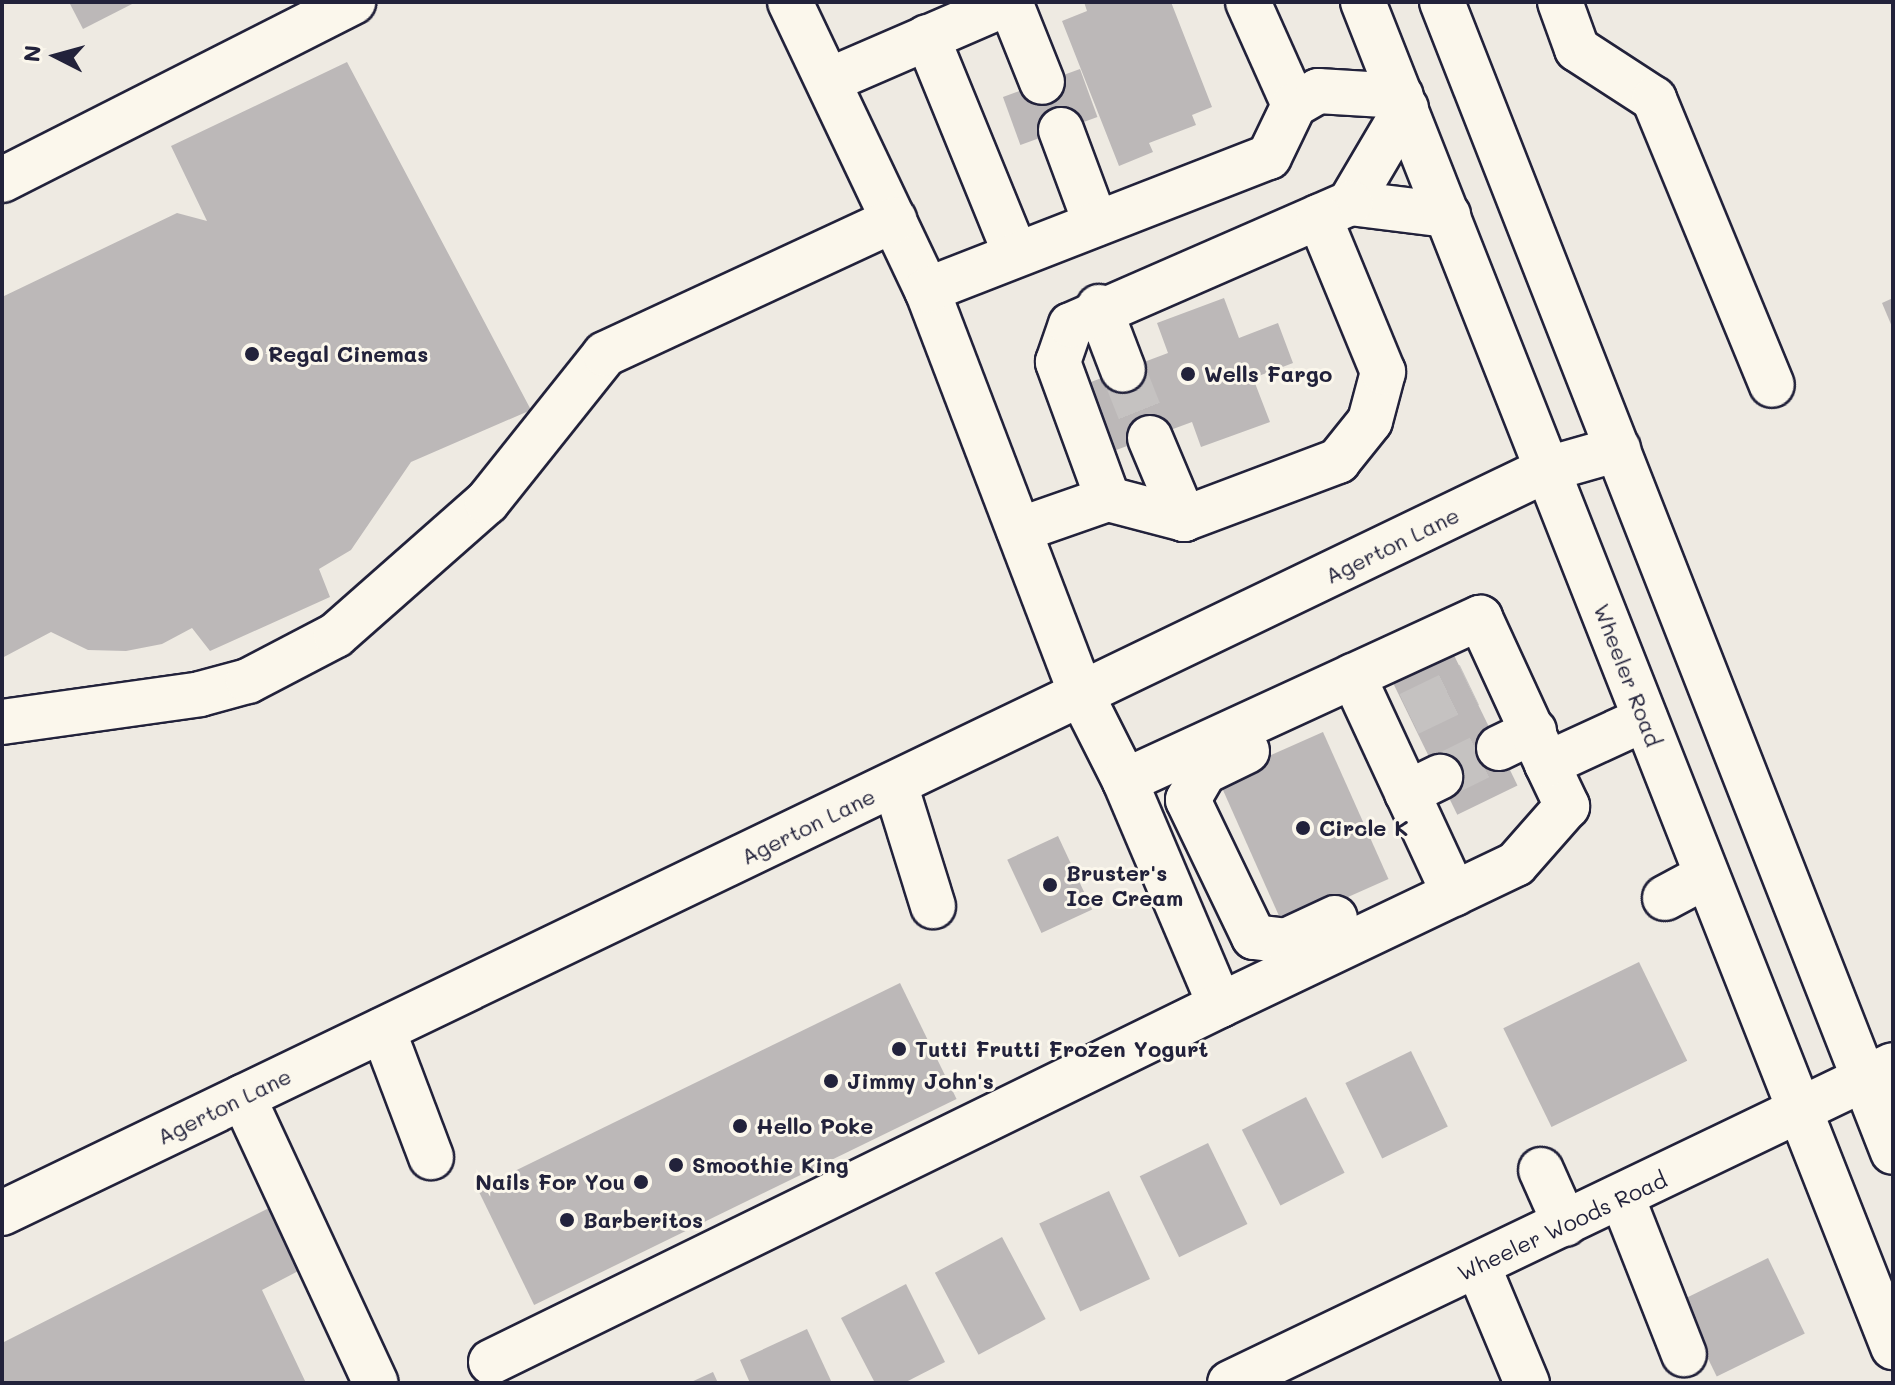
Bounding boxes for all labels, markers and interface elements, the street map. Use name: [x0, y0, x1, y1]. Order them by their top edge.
north arrow: [16, 16, 96, 96]
text: N: [16, 44, 47, 63]
place label: Regal Cinemas: [268, 341, 428, 367]
marker: Regal Cinemas: [243, 345, 261, 363]
place label: Wells Fargo: [1204, 361, 1332, 387]
marker: Wells Fargo: [1179, 365, 1197, 383]
street label: Agerton Lane: [1321, 501, 1463, 589]
street label: Wheeler Road: [1589, 600, 1667, 750]
street label: Agerton Lane: [737, 782, 879, 870]
place label: Circle K: [1319, 815, 1409, 841]
marker: Circle K: [1294, 819, 1312, 837]
place label: Bruster's Ice Cream: [1066, 859, 1183, 910]
marker: Bruster's Ice Cream: [1041, 876, 1059, 894]
place label: Tutti Frutti Frozen Yogurt: [915, 1036, 1208, 1062]
marker: Tutti Frutti Frozen Yogurt: [890, 1040, 908, 1058]
street label: Agerton Lane: [153, 1062, 295, 1150]
place label: Jimmy John's: [847, 1068, 994, 1094]
marker: Jimmy John's: [822, 1072, 840, 1090]
place label: Hello Poke: [756, 1113, 873, 1139]
marker: Hello Poke: [731, 1117, 749, 1135]
place label: Smoothie King: [692, 1152, 849, 1178]
marker: Smoothie King: [667, 1156, 685, 1174]
street label: Wheeler Woods Road: [1453, 1166, 1671, 1286]
place label: Nails For You: [475, 1169, 625, 1195]
marker: Nails For You: [632, 1173, 650, 1191]
place label: Barberitos: [583, 1207, 703, 1233]
marker: Barberitos: [558, 1211, 576, 1229]

